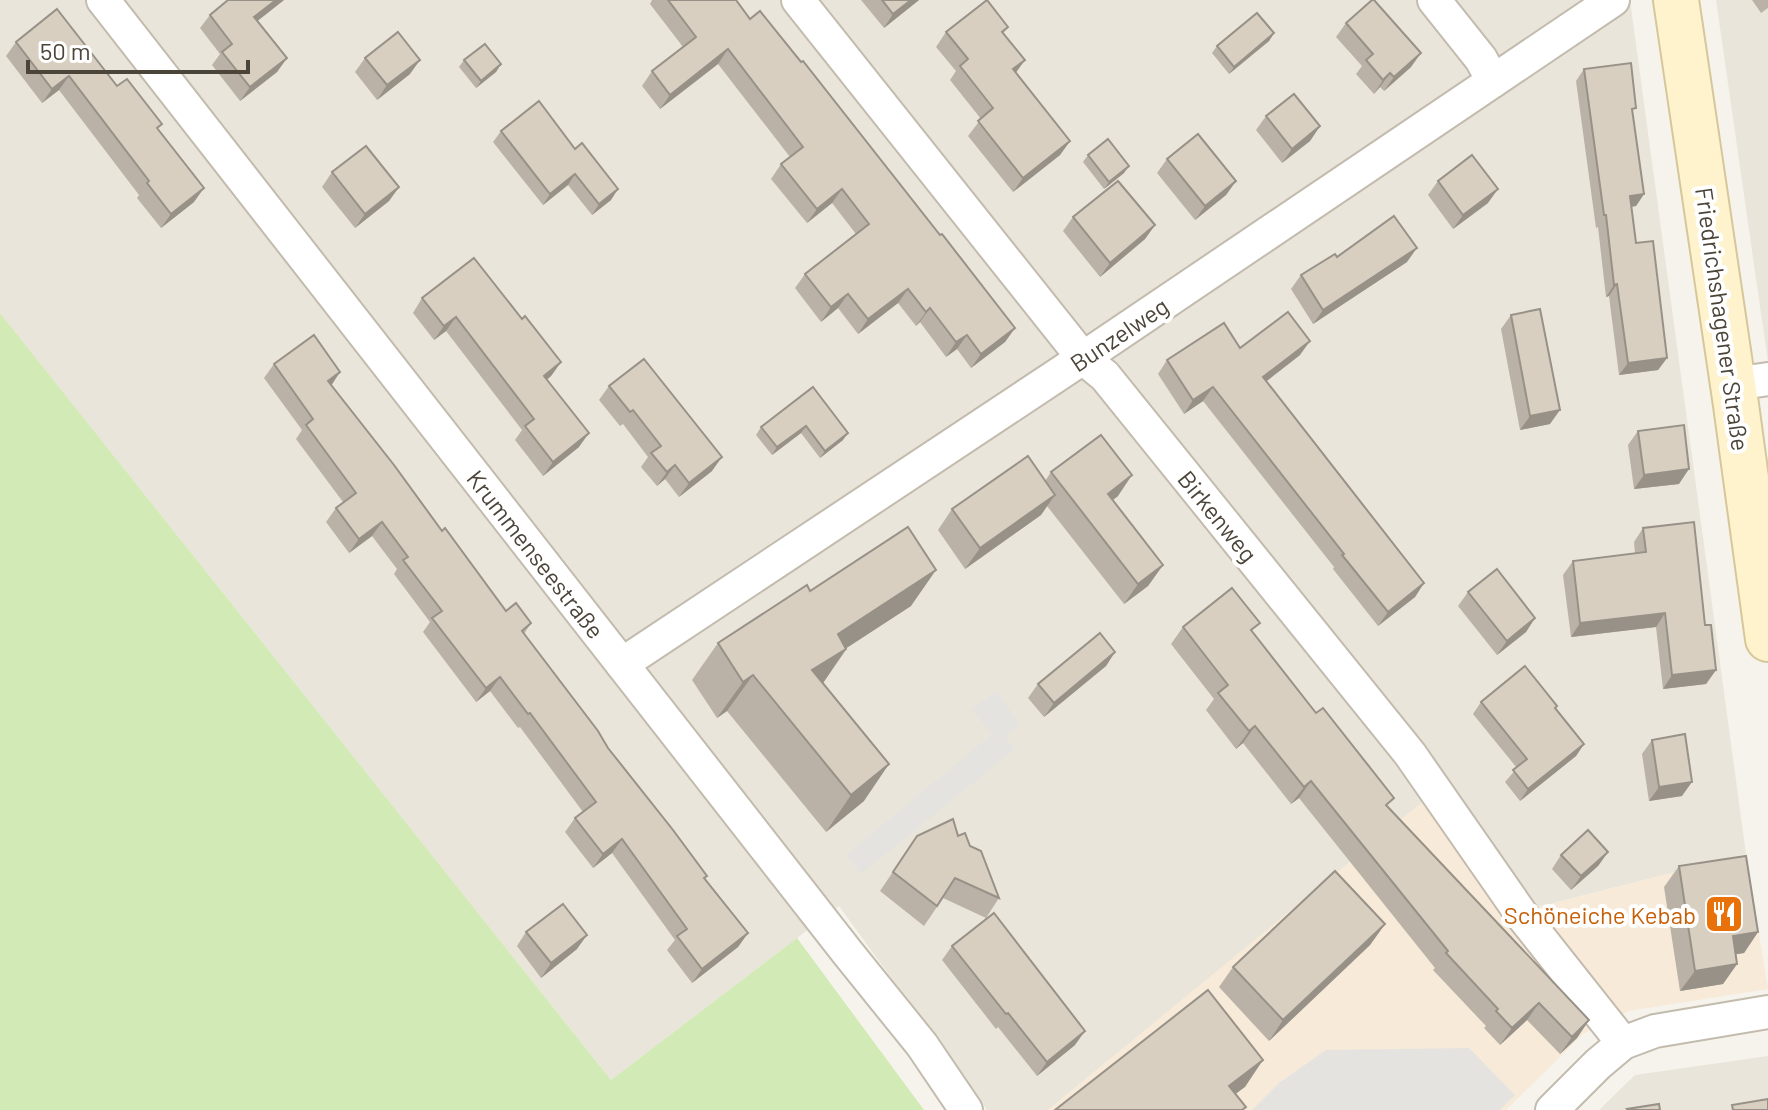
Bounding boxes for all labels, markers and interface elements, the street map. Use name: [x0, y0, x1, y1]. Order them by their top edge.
scale bar: [28, 24, 248, 74]
text: 50 m: [40, 36, 91, 65]
street label: Friedrichshagener Straße: [1690, 185, 1756, 453]
street label: Bunzelweg: [1064, 291, 1174, 377]
street label: Krummenseestraße: [461, 464, 611, 644]
street label: Birkenweg: [1172, 464, 1264, 568]
restaurant icon: Schöneiche Kebab: [1703, 893, 1745, 935]
place label: Schöneiche Kebab: [1504, 900, 1696, 929]

